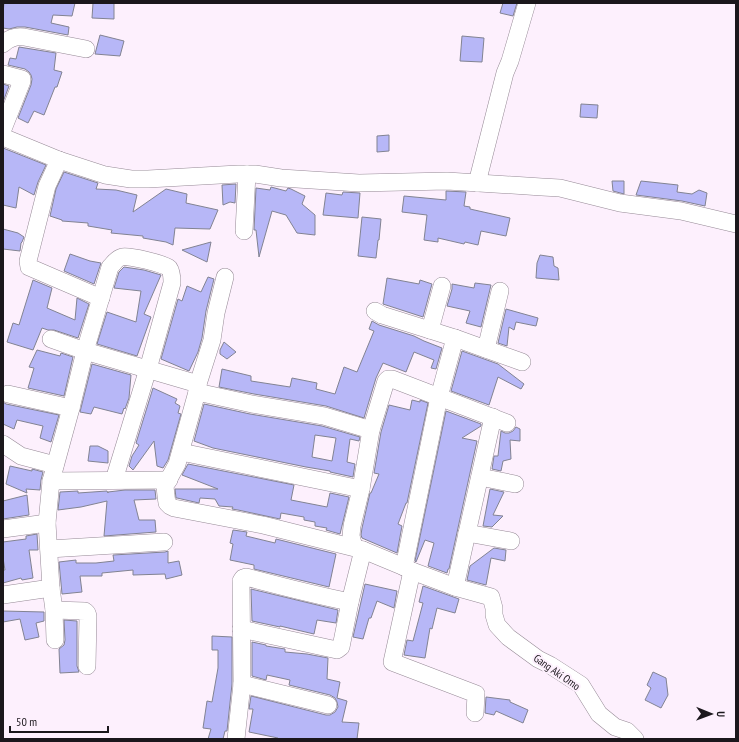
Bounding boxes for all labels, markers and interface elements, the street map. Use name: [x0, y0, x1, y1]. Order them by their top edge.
street label: Gang Aki Omo: [531, 651, 583, 693]
north arrow: [691, 694, 731, 734]
scale bar: [10, 708, 108, 734]
text: U: [714, 711, 728, 717]
text: 50 m: [16, 714, 37, 729]

